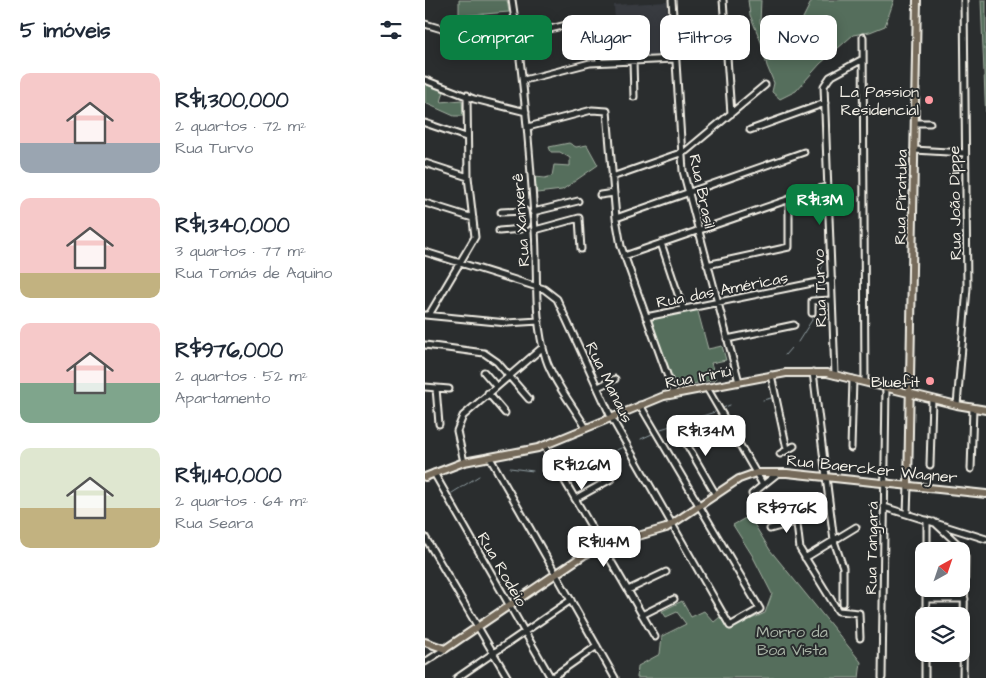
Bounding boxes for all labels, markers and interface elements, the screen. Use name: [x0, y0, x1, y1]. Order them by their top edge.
chip: Comprar: [440, 15, 552, 60]
chip: Alugar: [562, 15, 650, 60]
chip: Filtros: [660, 15, 750, 60]
chip: Novo: [760, 15, 837, 60]
text: 5 imóveis: [20, 16, 111, 45]
icon: filters: [377, 16, 405, 44]
place label: La Passion Residencial: [840, 81, 919, 121]
text: R$1,300,000: [175, 86, 289, 115]
icon: home: [60, 93, 120, 153]
marker: La Passion Residencial: [923, 94, 935, 106]
text: 2 quartos · 72 m²: [175, 115, 306, 137]
text: Rua Turvo: [175, 137, 253, 159]
street label: Rua João Dippe: [943, 145, 967, 260]
street label: Rua Piratuba: [889, 149, 913, 245]
street label: Rua Brasil: [683, 152, 721, 230]
street label: Rua Xanxerê: [507, 172, 535, 267]
pin: R$1.3M: [779, 184, 861, 226]
text: R$1.3M: [797, 189, 843, 211]
text: R$1,340,000: [175, 211, 290, 240]
icon: home: [60, 218, 120, 278]
text: 3 quartos · 77 m²: [175, 240, 306, 262]
street label: Rua Turvo: [808, 248, 832, 327]
text: Rua Tomás de Aquino: [175, 262, 332, 284]
street label: Rua das Américas: [654, 266, 790, 314]
text: R$976,000: [175, 336, 283, 365]
street label: Rua Manaus: [580, 338, 638, 427]
icon: home: [60, 343, 120, 403]
street label: Rua Iririú: [663, 360, 733, 394]
text: 2 quartos · 52 m²: [175, 365, 308, 387]
place label: Bluefit: [871, 371, 921, 393]
marker: Bluefit: [924, 375, 936, 387]
text: Apartamento: [175, 387, 270, 409]
pin: R$1.34M: [660, 414, 752, 457]
text: R$1.34M: [678, 420, 734, 442]
pin: R$1.26M: [536, 448, 628, 491]
street label: Rua Baercker Wagner: [785, 449, 959, 490]
text: R$1.26M: [553, 454, 611, 476]
text: R$1,140,000: [175, 461, 282, 490]
icon: home: [60, 468, 120, 528]
text: 2 quartos · 64 m²: [175, 490, 308, 512]
pin: R$976K: [746, 492, 828, 534]
text: R$976K: [758, 497, 816, 519]
street label: Rua Tangará: [860, 501, 885, 595]
text: Rua Seara: [175, 512, 253, 534]
pin: R$1.14M: [558, 526, 650, 568]
street label: Rua Rodeio: [472, 528, 532, 611]
text: R$1.14M: [579, 531, 629, 553]
north arrow: [915, 542, 970, 598]
map controls: [915, 542, 970, 662]
button: layers: [915, 607, 970, 662]
park label: Morro da Boa Vista: [756, 621, 828, 661]

